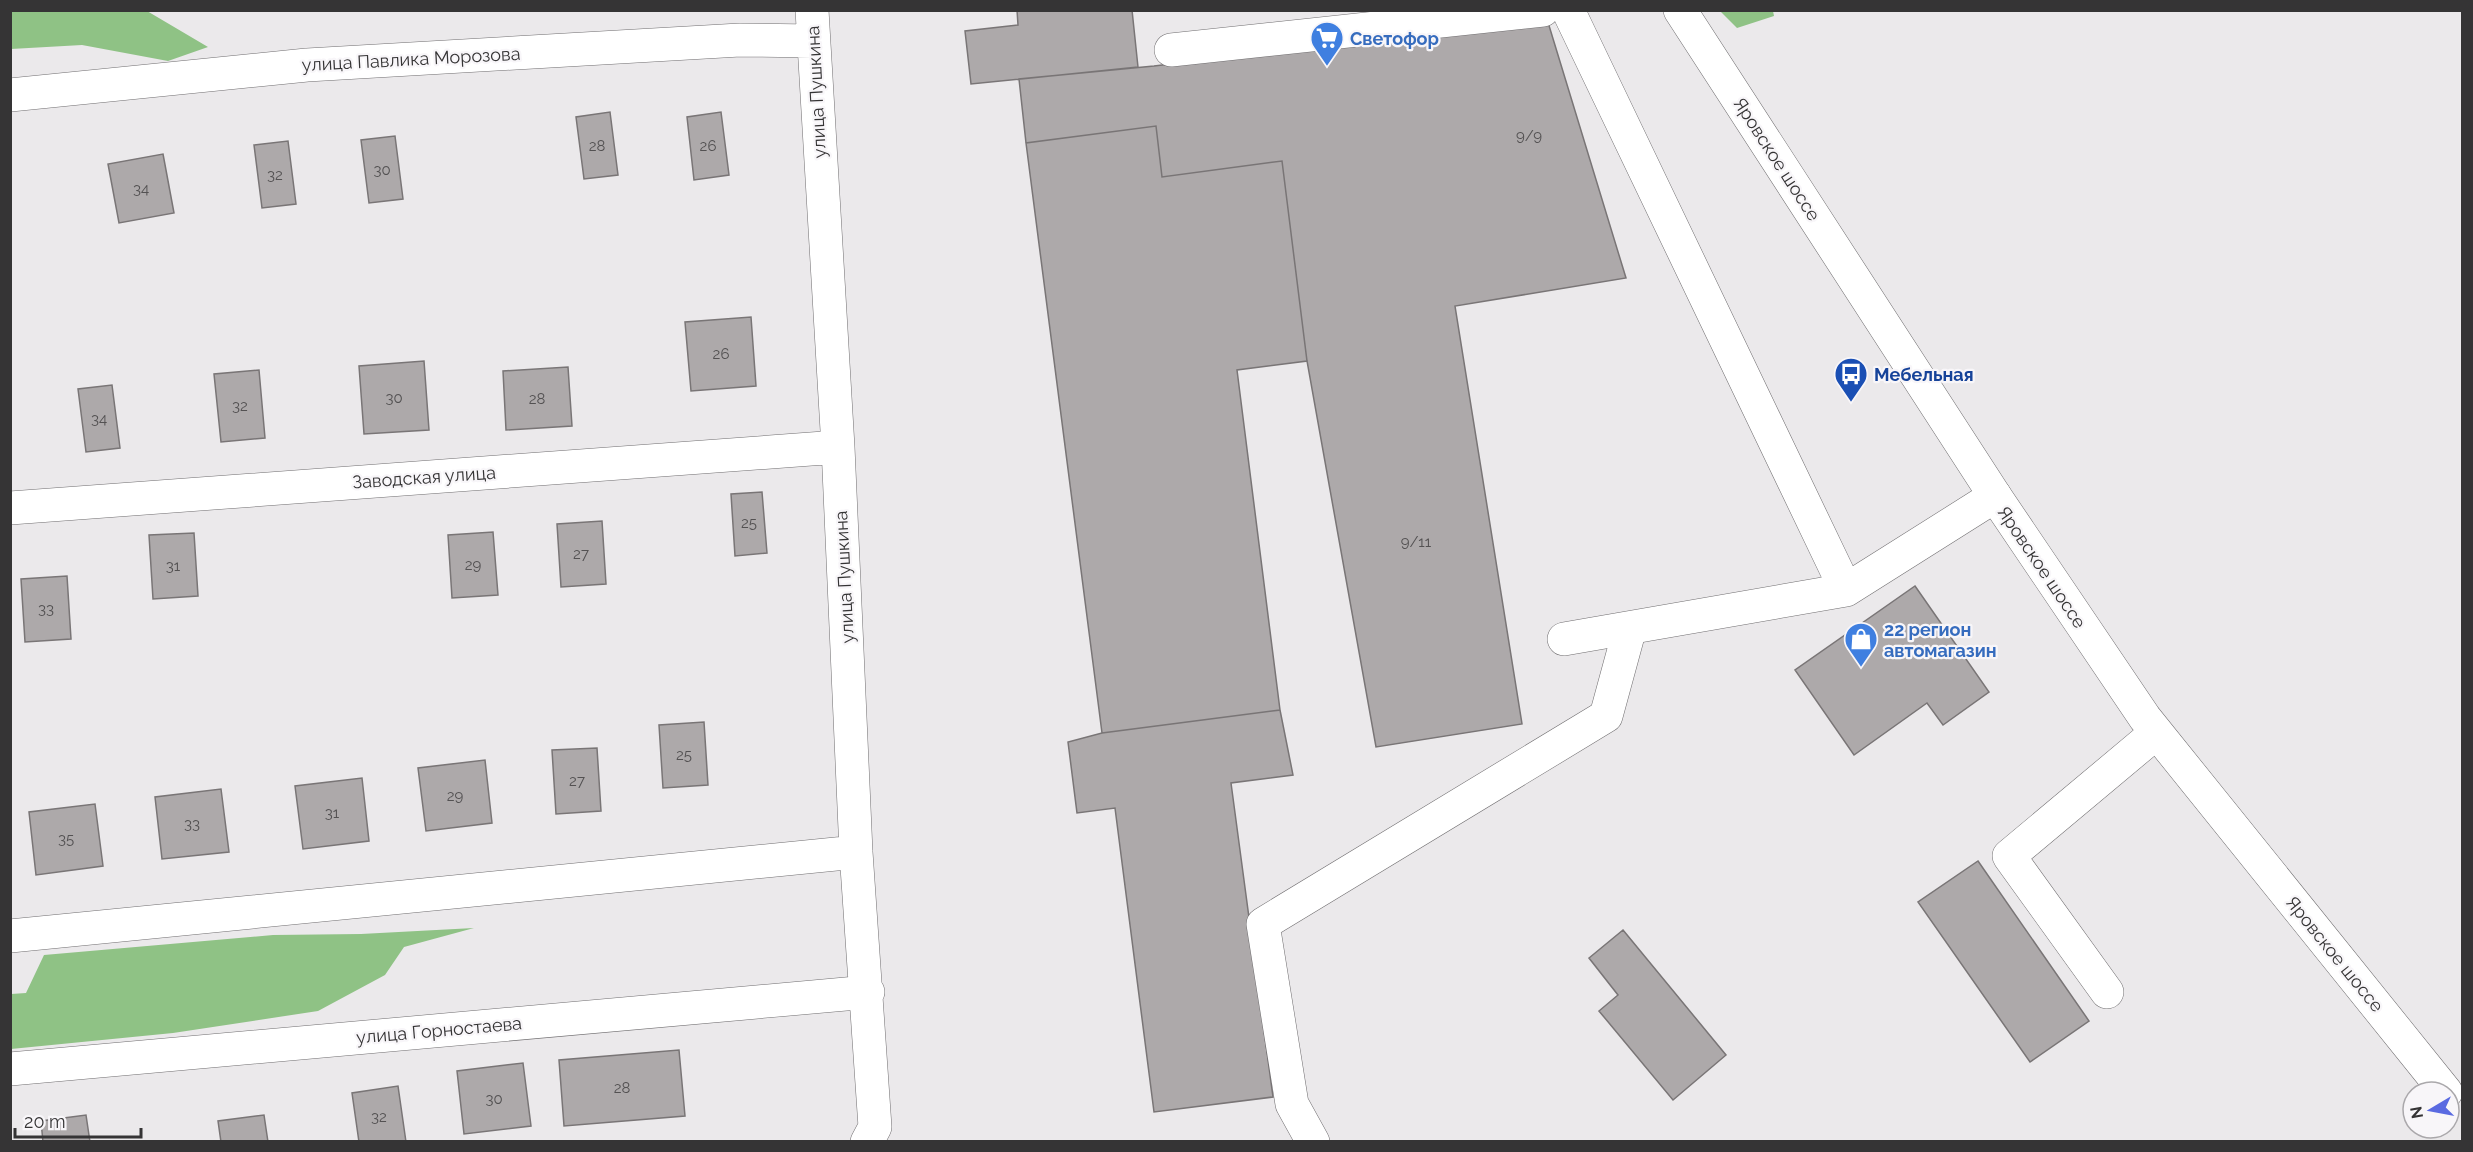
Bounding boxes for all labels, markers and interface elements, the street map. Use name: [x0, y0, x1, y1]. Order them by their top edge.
supermarket icon: Светофор: [1309, 20, 1345, 67]
street label: улица Пушкина: [802, 25, 830, 159]
place label: Светофор: [1350, 28, 1439, 49]
street label: улица Павлика Морозова: [301, 43, 521, 75]
street label: Яровское шоссе: [1729, 93, 1825, 225]
house number: 9/9: [1516, 127, 1542, 145]
house number: 28: [589, 137, 605, 155]
house number: 26: [700, 137, 716, 155]
house number: 30: [373, 161, 391, 179]
house number: 32: [267, 166, 283, 184]
house number: 34: [133, 180, 149, 198]
house number: 26: [713, 345, 729, 363]
bus stop icon: Мебельная: [1833, 356, 1869, 403]
place label: Мебельная: [1874, 364, 1974, 385]
house number: 30: [385, 389, 403, 407]
house number: 28: [529, 390, 545, 408]
house number: 32: [232, 397, 248, 415]
house number: 34: [91, 410, 107, 428]
street label: Заводская улица: [352, 462, 496, 492]
street label: Яровское шоссе: [1993, 502, 2091, 632]
street label: улица Пушкина: [830, 510, 858, 644]
house number: 25: [741, 514, 757, 532]
house number: 9/11: [1401, 533, 1432, 551]
house number: 27: [573, 545, 589, 563]
house number: 29: [465, 556, 482, 574]
house number: 31: [166, 557, 181, 575]
house number: 33: [38, 600, 54, 618]
place label: 22 регион автомагазин: [1884, 619, 1997, 661]
shop icon: 22 регион автомагазин: [1843, 621, 1879, 668]
house number: 25: [676, 746, 692, 764]
house number: 27: [569, 772, 585, 790]
house number: 29: [447, 787, 464, 805]
house number: 31: [325, 804, 340, 822]
house number: 33: [184, 815, 200, 833]
house number: 35: [58, 830, 74, 848]
street label: Яровское шоссе: [2282, 892, 2388, 1016]
street label: улица Горностаева: [355, 1012, 523, 1048]
house number: 28: [614, 1079, 630, 1097]
north arrow: [2401, 1080, 2461, 1140]
house number: 30: [485, 1090, 503, 1108]
scale bar: [15, 1101, 141, 1139]
text: N: [2406, 1105, 2427, 1120]
house number: 32: [371, 1108, 387, 1126]
text: 20 m: [24, 1111, 66, 1132]

